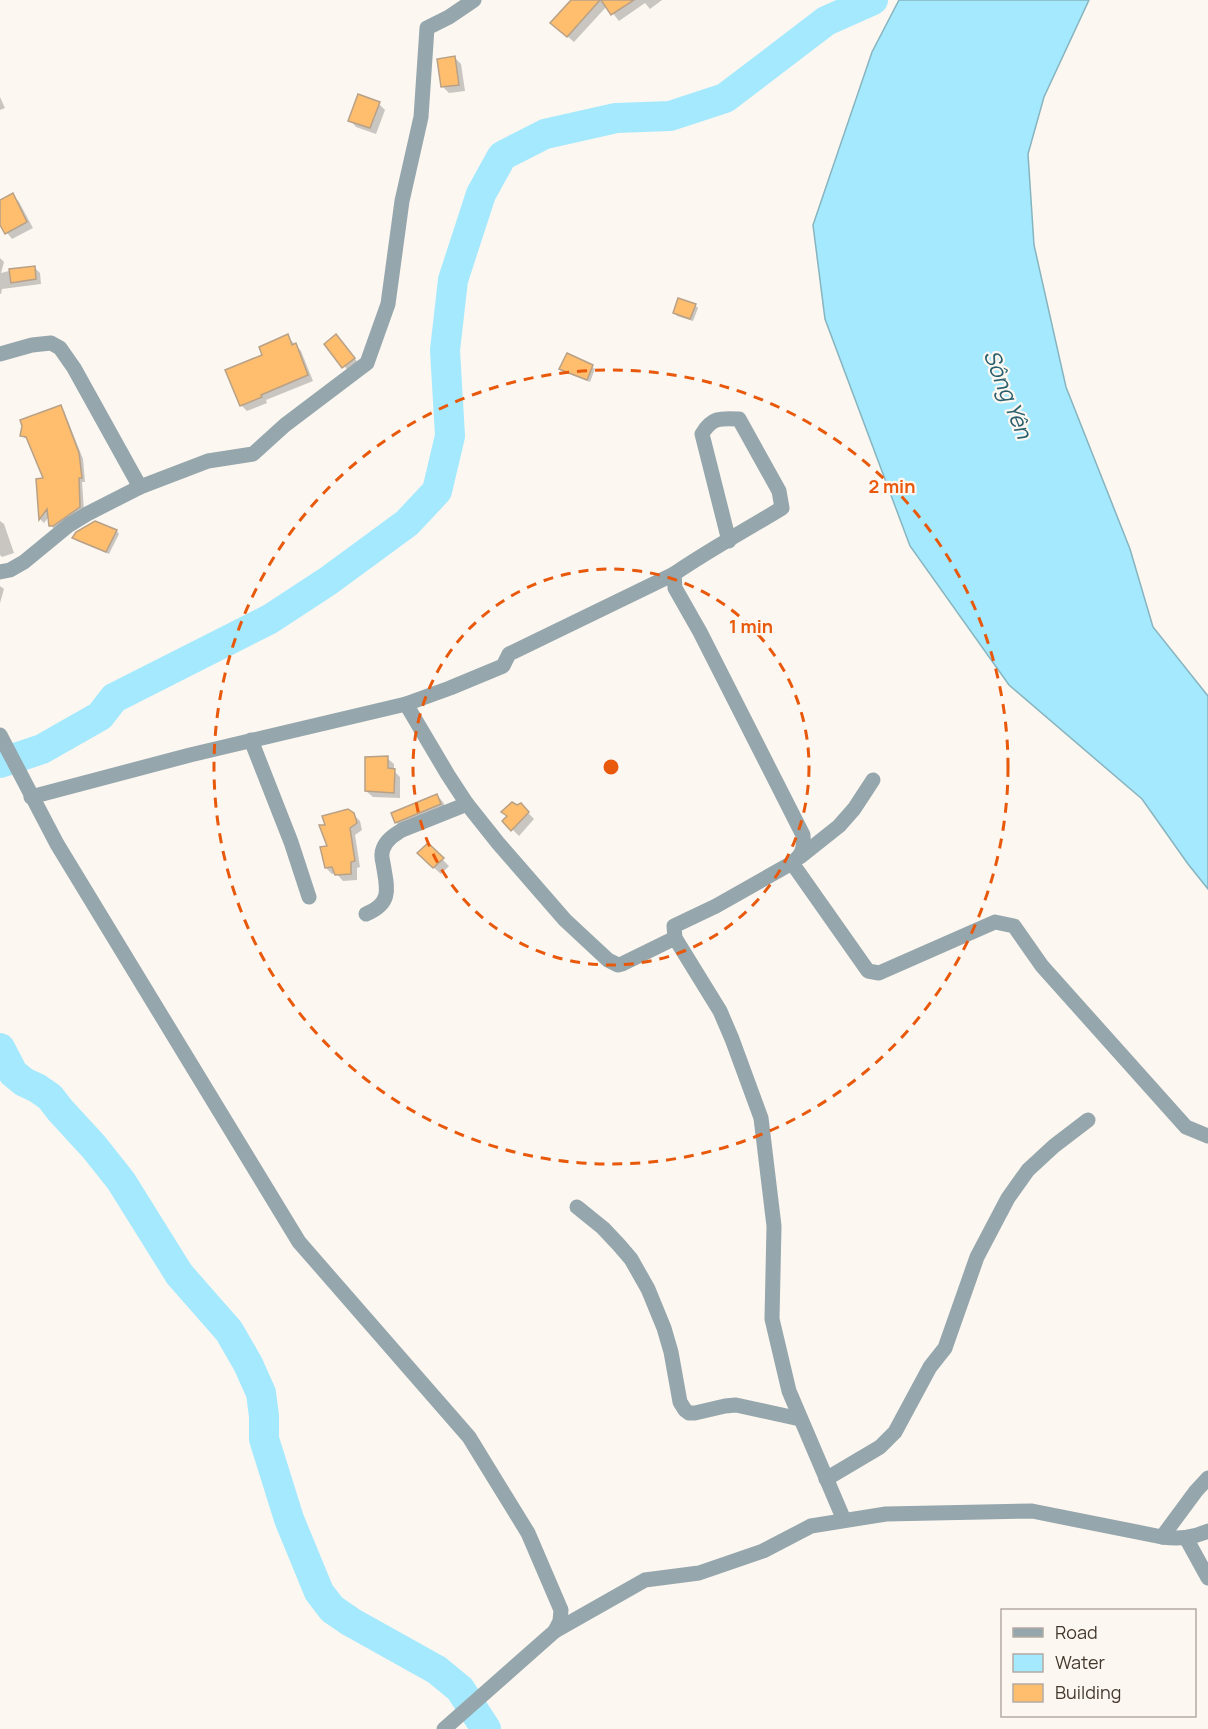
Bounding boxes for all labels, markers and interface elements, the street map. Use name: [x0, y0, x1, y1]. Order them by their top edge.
water label: Sông Yên: [977, 345, 1040, 444]
text: 2 min: [869, 474, 915, 498]
text: 1 min: [729, 614, 773, 638]
centre of rings: [601, 757, 621, 777]
legend: [1001, 1609, 1196, 1717]
text: Road: [1055, 1620, 1098, 1644]
text: Water: [1055, 1650, 1105, 1674]
text: Building: [1055, 1680, 1121, 1704]

